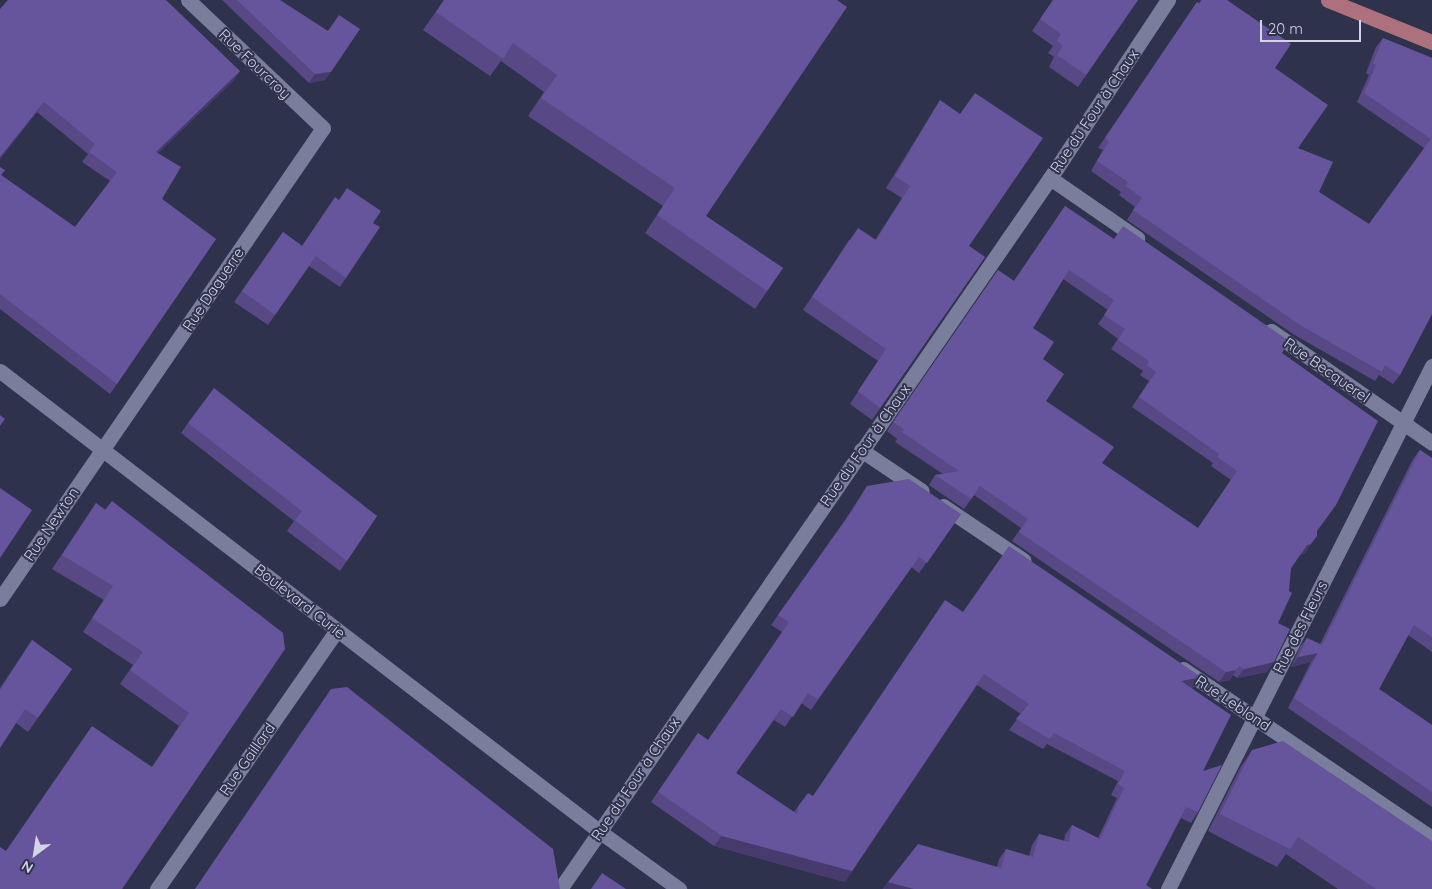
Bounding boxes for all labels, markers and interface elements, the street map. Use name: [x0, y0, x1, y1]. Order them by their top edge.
scale bar: [1262, 10, 1363, 42]
text: 20 m: [1268, 19, 1303, 38]
street label: Rue Fourcroy: [215, 25, 295, 103]
street label: Rue du Four à Chaux: [1046, 46, 1142, 176]
street label: Rue Daguerre: [178, 244, 248, 334]
street label: Rue Becquerel: [1281, 334, 1373, 406]
street label: Rue du Four à Chaux: [816, 380, 914, 510]
street label: Rue Newton: [20, 484, 82, 564]
street label: Boulevard Curie: [251, 560, 349, 642]
street label: Rue des Fleurs: [1269, 578, 1331, 676]
street label: Rue Leblond: [1192, 671, 1274, 735]
street label: Rue du Four à Chaux: [587, 714, 683, 844]
street label: Rue Gaillard: [215, 719, 279, 799]
north arrow: [10, 829, 60, 879]
text: N: [18, 856, 36, 877]

